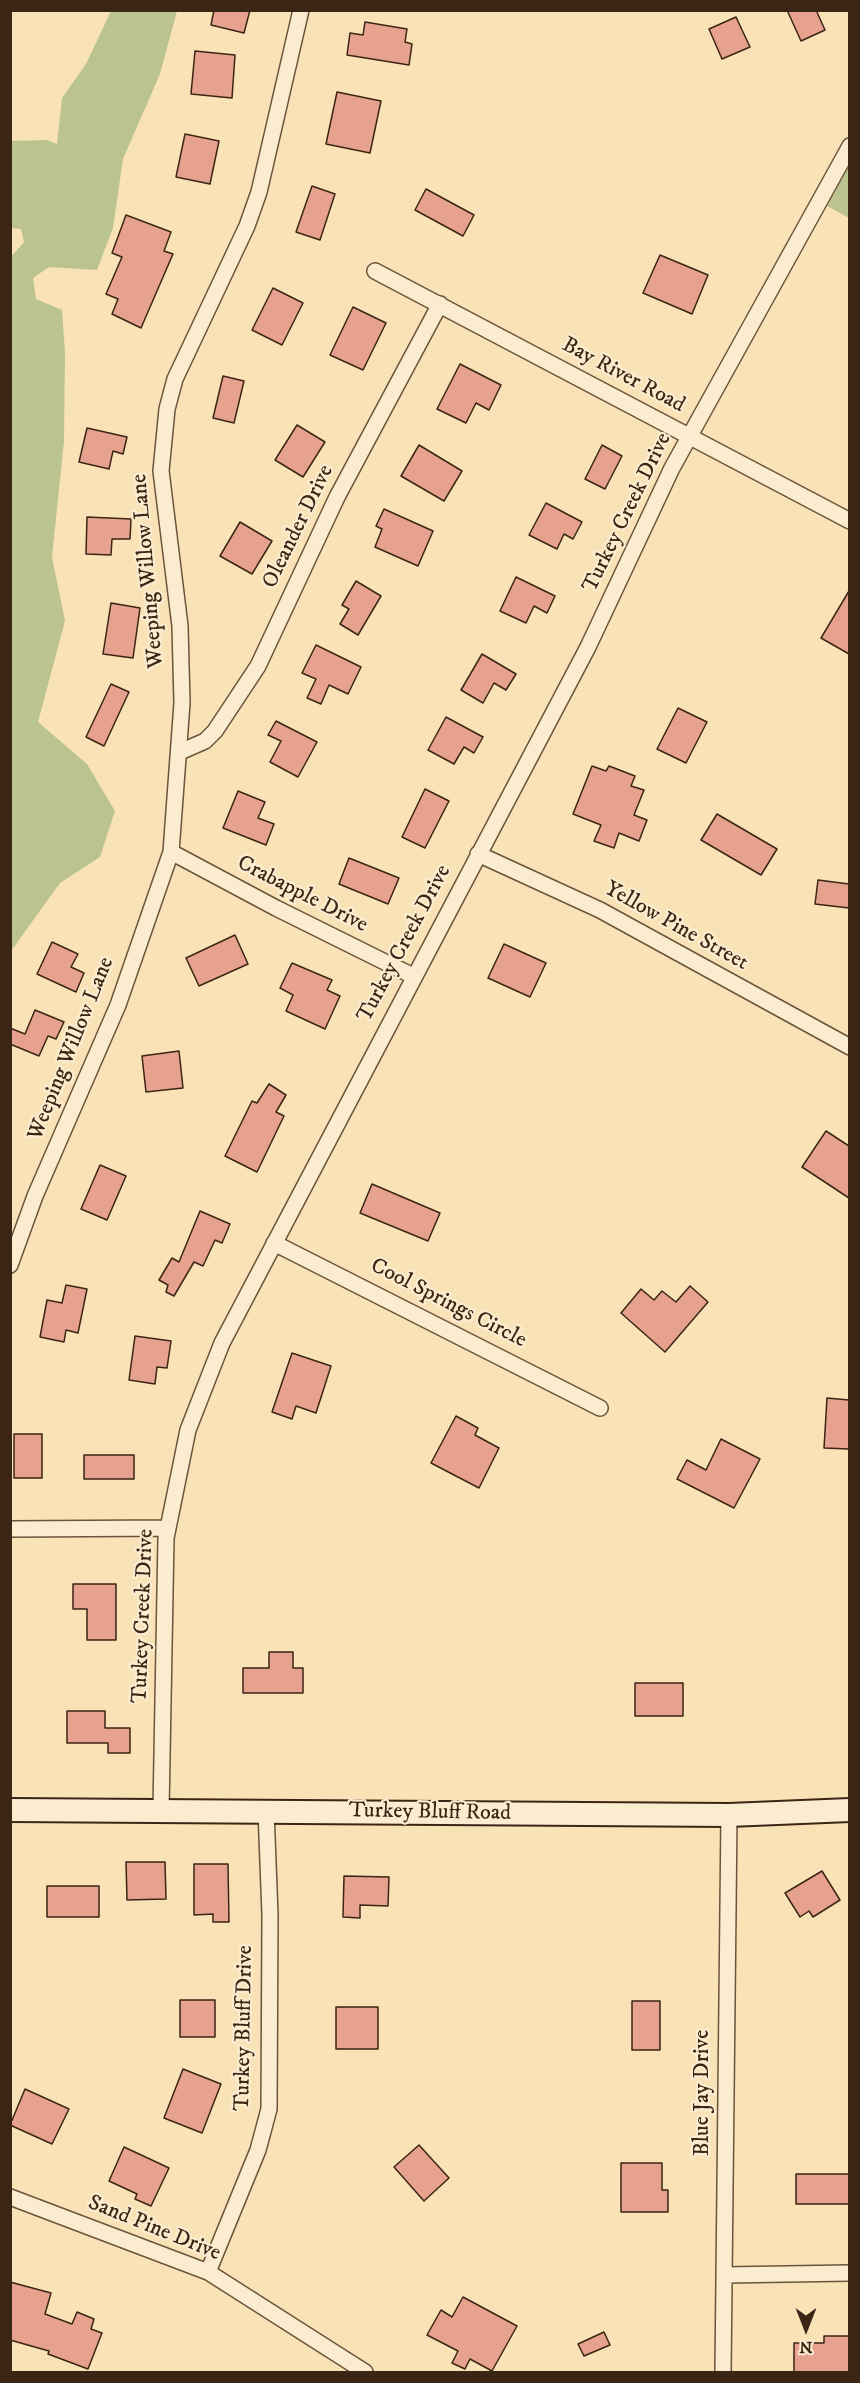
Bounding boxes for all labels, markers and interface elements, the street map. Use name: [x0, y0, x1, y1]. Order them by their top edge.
street label: Bay River Road: [557, 332, 689, 420]
street label: Turkey Creek Drive: [578, 429, 678, 597]
street label: Oleander Drive: [258, 461, 340, 593]
street label: Weeping Willow Lane: [127, 473, 171, 669]
street label: Crabapple Drive: [232, 851, 372, 939]
street label: Turkey Creek Drive: [352, 861, 458, 1027]
street label: Yellow Pine Street: [600, 877, 752, 977]
street label: Weeping Willow Lane: [23, 954, 121, 1144]
street label: Cool Springs Circle: [366, 1253, 530, 1355]
street label: Turkey Creek Drive: [128, 1528, 160, 1704]
street label: Turkey Bluff Road: [349, 1798, 511, 1828]
street label: Turkey Bluff Drive: [230, 1945, 260, 2111]
street label: Blue Jay Drive: [690, 2030, 716, 2156]
street label: Sand Pine Drive: [84, 2190, 224, 2268]
north arrow: [776, 2299, 836, 2359]
text: N: [799, 2337, 813, 2357]

